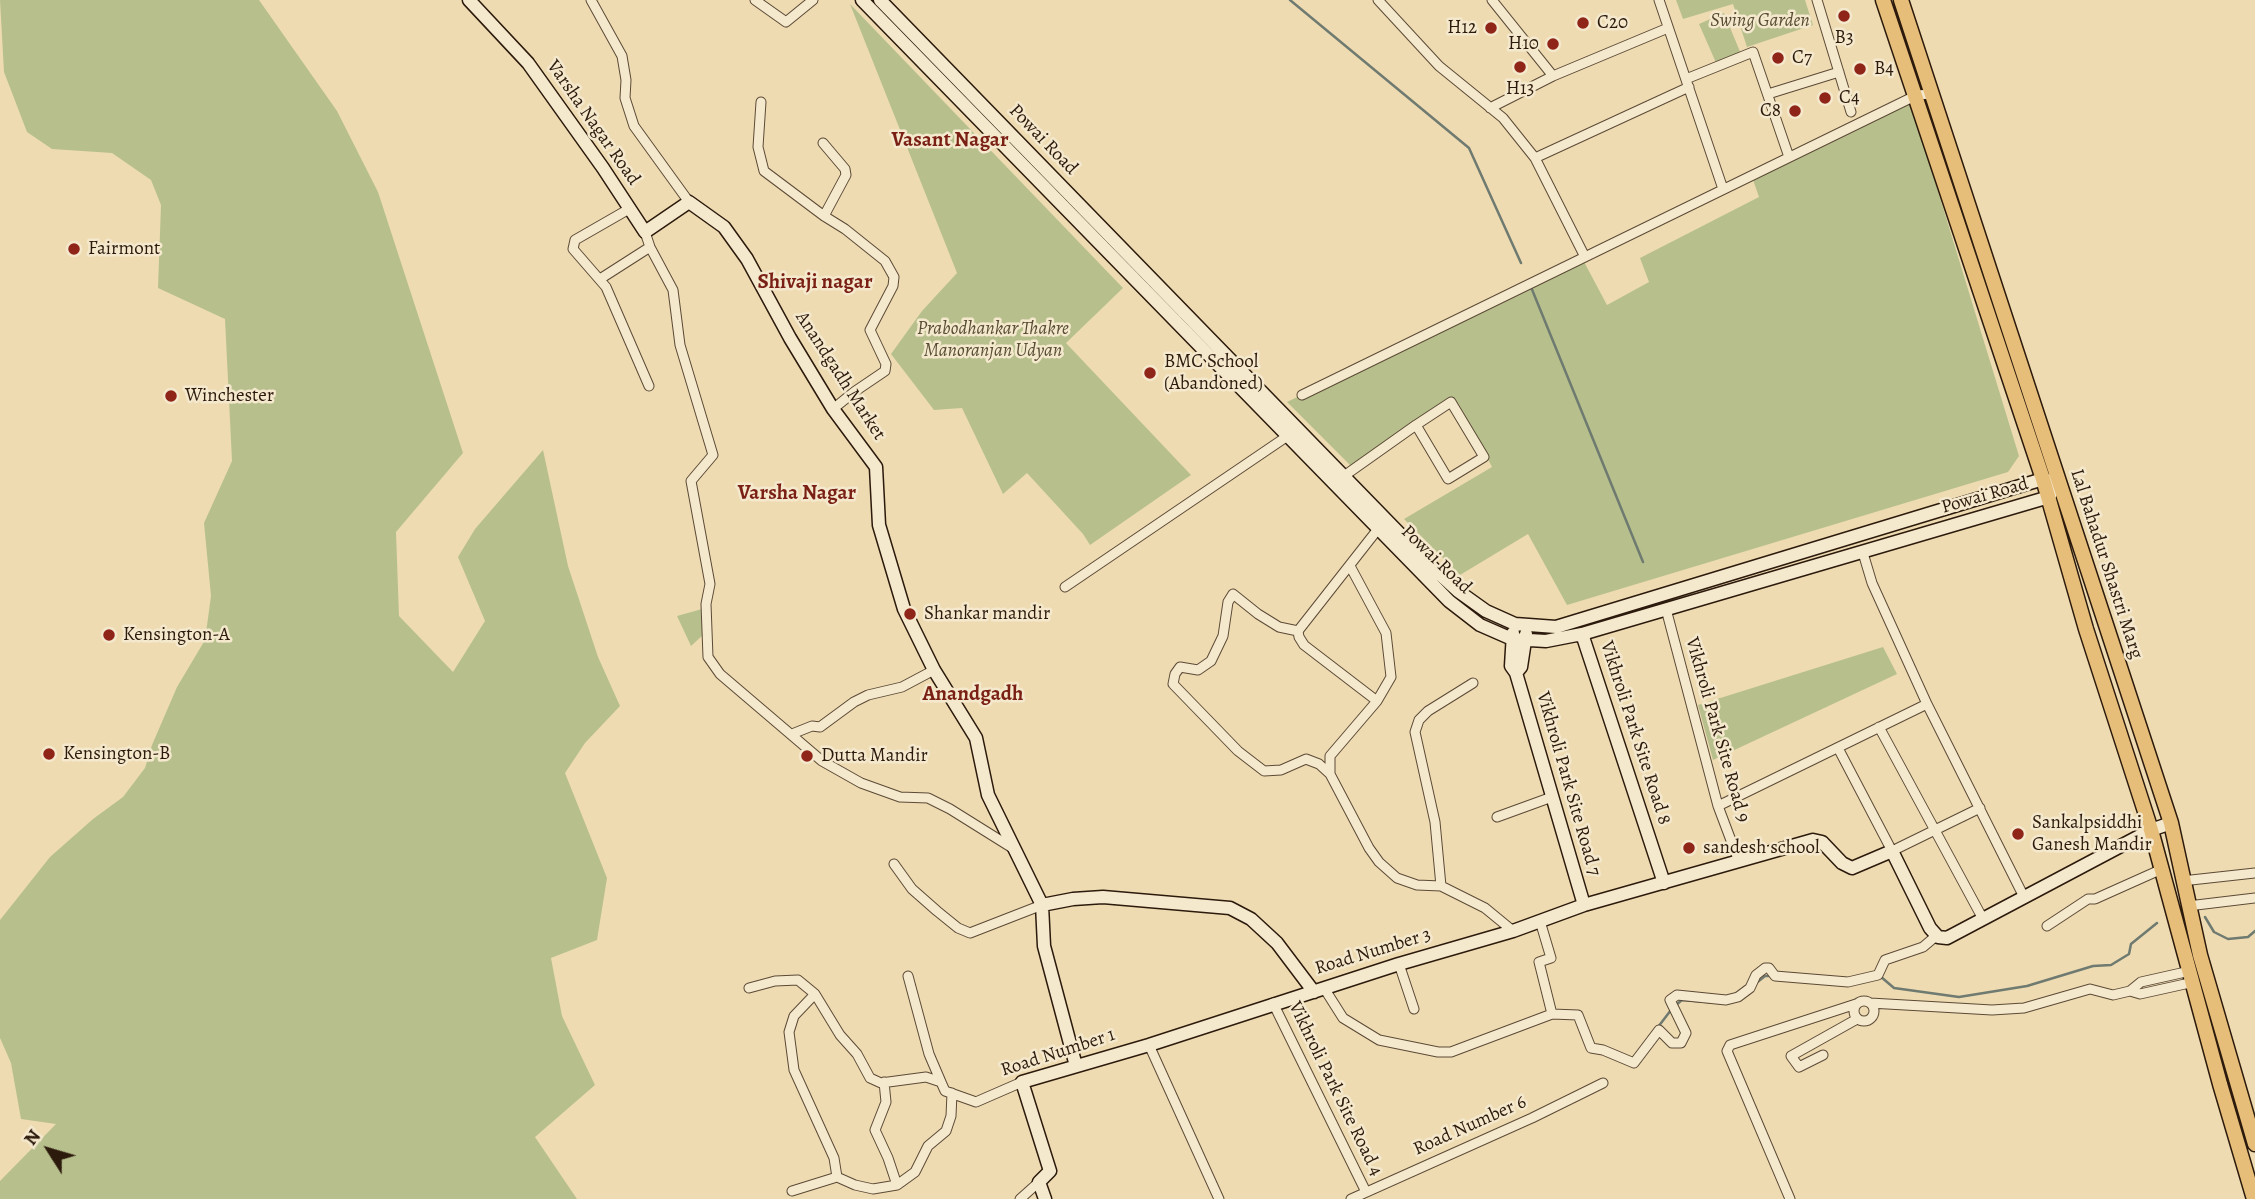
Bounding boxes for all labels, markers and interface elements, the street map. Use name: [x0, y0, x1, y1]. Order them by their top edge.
marker: B3: [1836, 8, 1852, 24]
park label: Swing Garden: [1710, 10, 1810, 32]
place label: C20: [1597, 12, 1628, 34]
marker: C20: [1575, 15, 1591, 31]
place label: H12: [1447, 17, 1477, 39]
marker: H12: [1483, 20, 1499, 36]
place label: B3: [1834, 27, 1854, 49]
place label: H10: [1508, 33, 1539, 55]
marker: H10: [1545, 36, 1561, 52]
place label: C7: [1792, 47, 1812, 69]
marker: C7: [1770, 50, 1786, 66]
street label: Varsha Nagar Road: [541, 56, 645, 190]
place label: B4: [1874, 58, 1894, 80]
marker: H13: [1512, 59, 1528, 75]
marker: B4: [1852, 61, 1868, 77]
place label: H13: [1506, 78, 1534, 100]
place label: C4: [1839, 87, 1860, 109]
marker: C4: [1817, 90, 1833, 106]
street label: Powai Road: [1004, 100, 1082, 180]
place label: C8: [1760, 100, 1781, 122]
marker: C8: [1787, 103, 1803, 119]
district label: Vasant Nagar: [891, 128, 1009, 154]
place label: Fairmont: [88, 238, 160, 260]
marker: Fairmont: [66, 241, 82, 257]
district label: Shivaji nagar: [757, 270, 873, 296]
street label: Anandgadh Market: [790, 307, 890, 445]
park label: Prabodhankar Thakre Manoranjan Udyan: [917, 318, 1069, 362]
place label: BMC School (Abandoned): [1164, 351, 1263, 395]
marker: BMC School (Abandoned): [1142, 365, 1158, 381]
place label: Winchester: [185, 385, 274, 407]
marker: Winchester: [163, 388, 179, 404]
street label: Lal Bahadur Shastri Marg: [2065, 466, 2147, 662]
street label: Powai Road: [1939, 473, 2031, 519]
district label: Varsha Nagar: [738, 481, 856, 507]
street label: Powai Road: [1396, 521, 1476, 599]
place label: Shankar mandir: [924, 603, 1050, 625]
marker: Shankar mandir: [902, 606, 918, 622]
place label: Kensington-A: [123, 624, 230, 646]
marker: Kensington-A: [101, 627, 117, 643]
street label: Vikhroli Park Site Road 9: [1680, 635, 1754, 825]
street label: Vikhroli Park Site Road 8: [1595, 638, 1675, 828]
district label: Anandgadh: [922, 682, 1024, 708]
street label: Vikhroli Park Site Road 7: [1531, 689, 1605, 879]
place label: Kensington-B: [63, 743, 170, 765]
place label: Dutta Mandir: [821, 745, 928, 767]
marker: Kensington-B: [41, 746, 57, 762]
marker: Dutta Mandir: [799, 748, 815, 764]
place label: Sankalpsiddhi Ganesh Mandir: [2032, 812, 2152, 856]
marker: Sankalpsiddhi Ganesh Mandir: [2010, 826, 2026, 842]
place label: sandesh school: [1703, 837, 1820, 859]
marker: sandesh school: [1681, 840, 1697, 856]
street label: Road Number 3: [1312, 924, 1434, 980]
street label: Vikhroli Park Site Road 4: [1283, 998, 1387, 1180]
street label: Road Number 1: [998, 1024, 1118, 1082]
street label: Road Number 6: [1410, 1091, 1530, 1161]
north arrow: [14, 1115, 84, 1185]
text: N: [18, 1124, 47, 1151]

